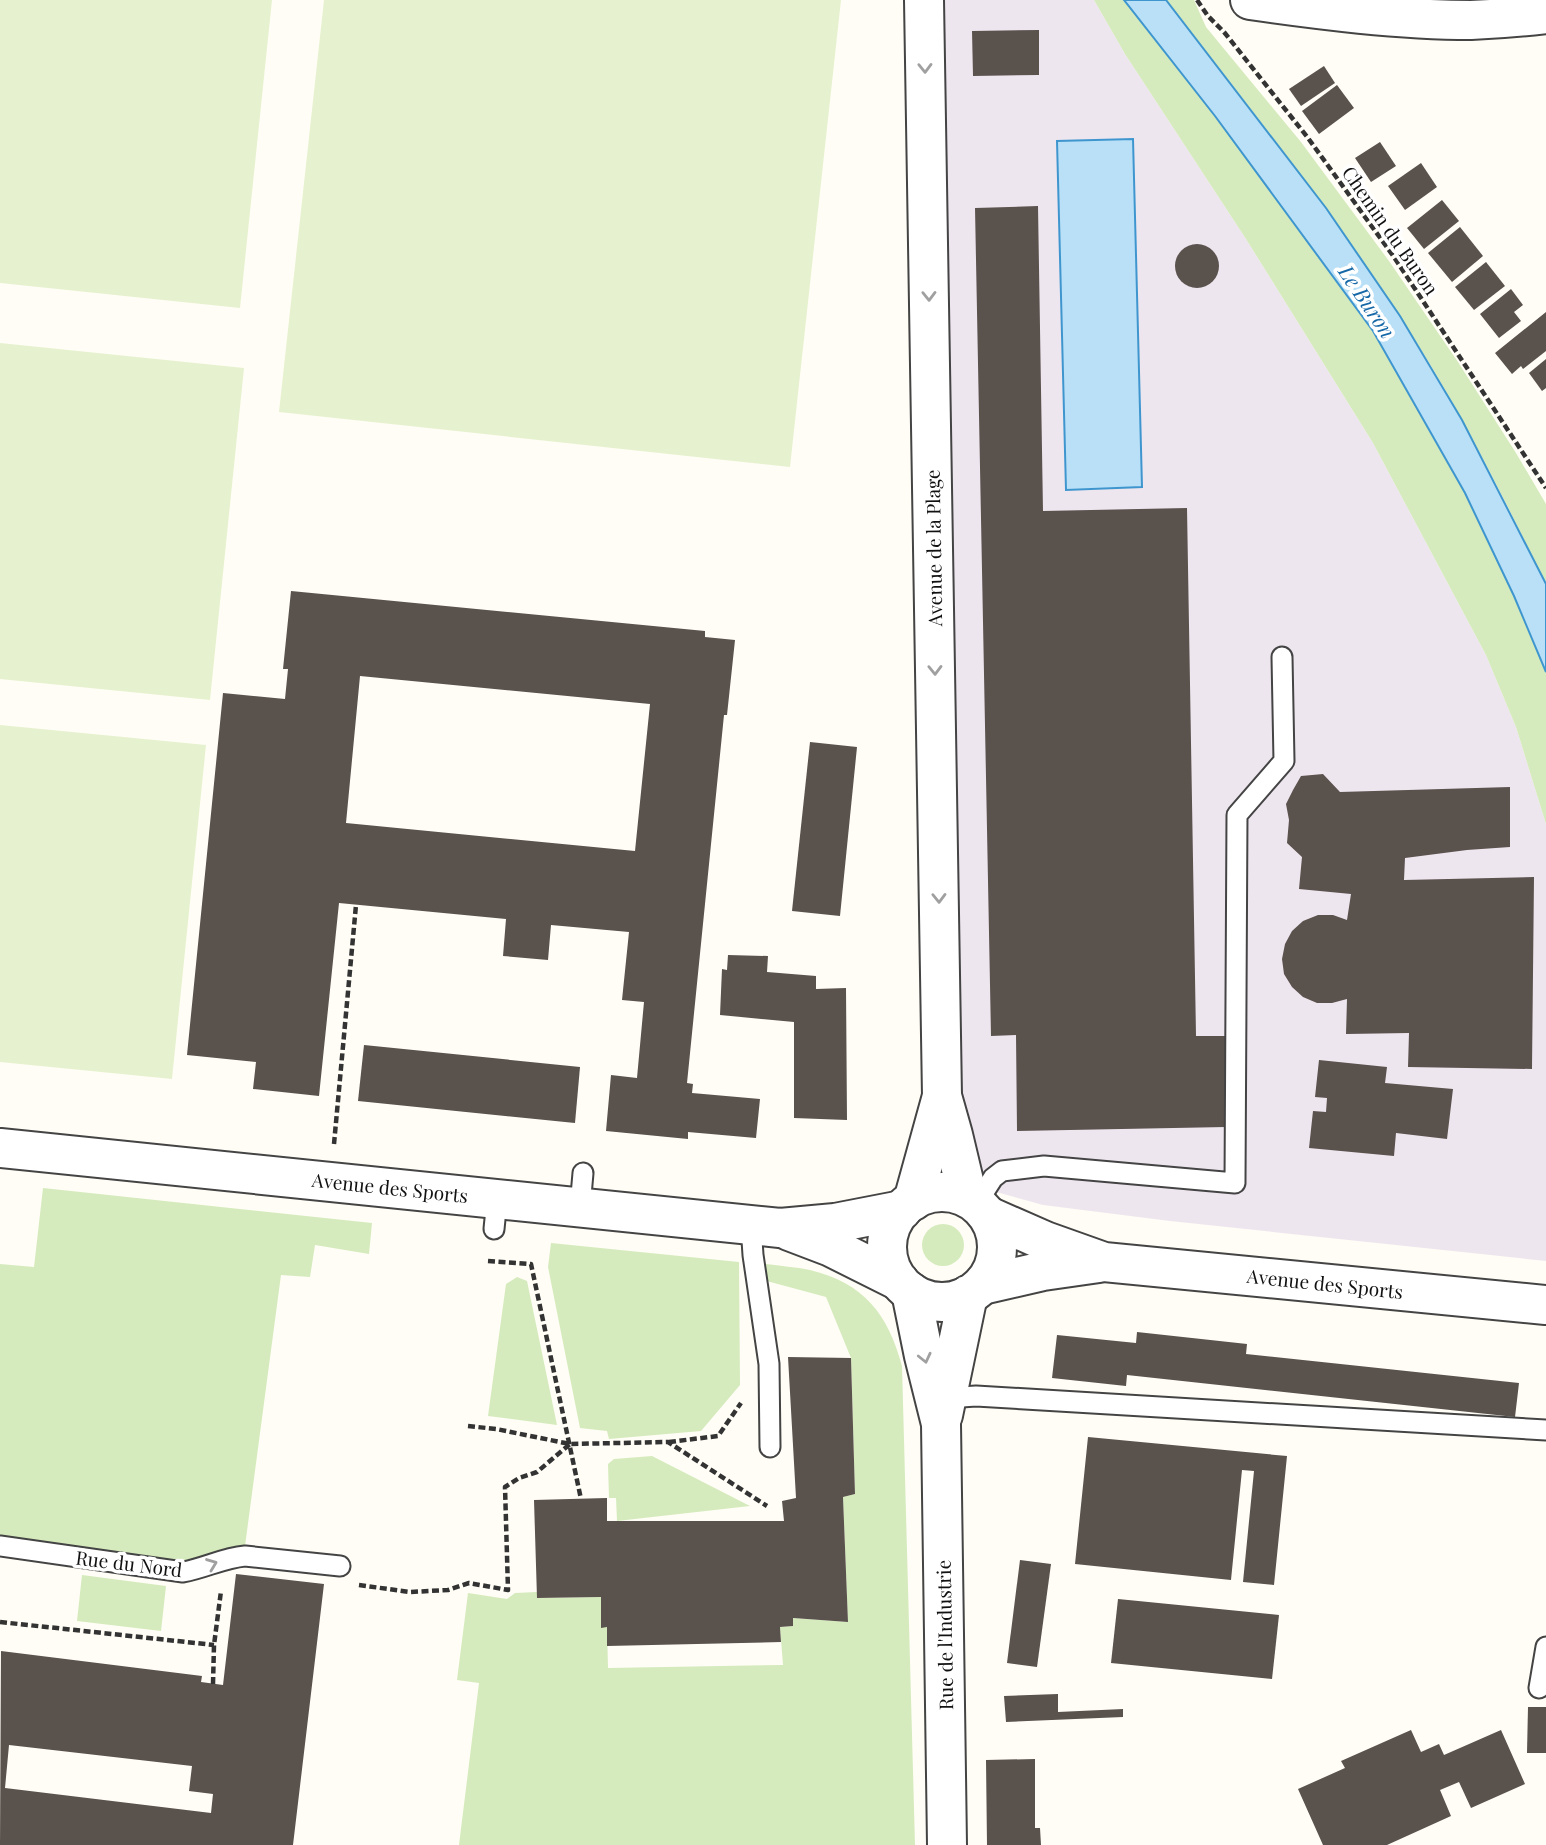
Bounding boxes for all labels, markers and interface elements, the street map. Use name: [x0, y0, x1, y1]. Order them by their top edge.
one-way arrow: [917, 63, 933, 74]
street label: Chemin du Buron: [1337, 160, 1446, 300]
water label: Le Buron: [1333, 258, 1403, 343]
one-way arrow: [921, 290, 936, 301]
street label: Avenue de la Plage: [919, 469, 947, 628]
one-way arrow: [927, 665, 943, 676]
one-way arrow: [931, 892, 946, 903]
street label: Avenue des Sports: [310, 1166, 469, 1208]
street label: Avenue des Sports: [1245, 1262, 1404, 1304]
one-way arrow: [916, 1352, 931, 1364]
street label: Rue du Nord: [74, 1544, 184, 1582]
one-way arrow: [206, 1559, 218, 1573]
street label: Rue de l'Industrie: [930, 1560, 958, 1710]

